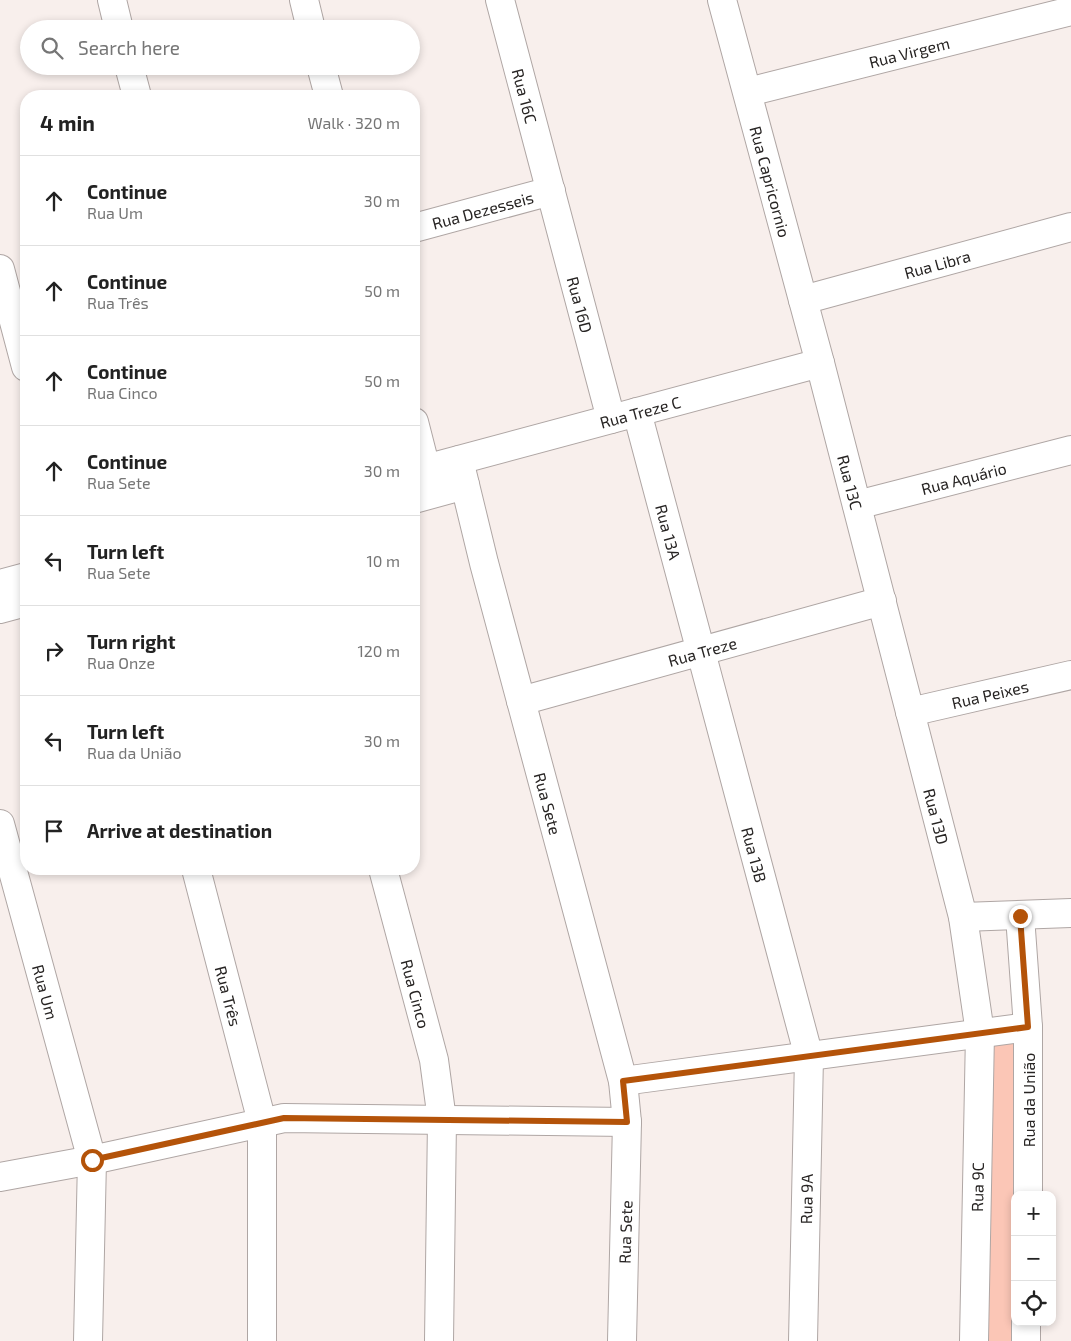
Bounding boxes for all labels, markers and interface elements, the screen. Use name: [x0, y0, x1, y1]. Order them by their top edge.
search box: [20, 20, 420, 75]
street label: Rua Virgem: [867, 32, 951, 71]
icon: search: [38, 34, 66, 62]
text: Search here: [78, 36, 180, 59]
street label: Rua 16C: [509, 66, 542, 125]
text: 4 min: [40, 110, 95, 135]
text: Walk · 320 m: [307, 113, 400, 132]
street label: Rua Capricornio: [747, 124, 795, 239]
text: Continue: [87, 180, 167, 203]
icon: ahead: [40, 187, 68, 215]
street label: Rua Dezesseis: [430, 187, 535, 232]
text: 30 m: [364, 191, 400, 210]
text: Rua Um: [87, 203, 143, 222]
street label: Rua Libra: [902, 245, 972, 282]
text: Continue: [87, 270, 167, 293]
street label: Rua 16D: [564, 274, 597, 335]
icon: ahead: [40, 277, 68, 305]
text: 50 m: [364, 281, 400, 300]
text: Rua Três: [87, 293, 149, 312]
text: Continue: [87, 360, 167, 383]
icon: ahead: [40, 367, 68, 395]
text: 50 m: [364, 371, 400, 390]
text: Rua Cinco: [87, 383, 158, 402]
street label: Rua Treze C: [597, 391, 683, 431]
text: Continue: [87, 450, 167, 473]
street label: Rua 13C: [835, 453, 867, 511]
icon: ahead: [40, 457, 68, 485]
street label: Rua Aquário: [919, 458, 1008, 498]
text: 30 m: [364, 461, 400, 480]
text: Rua Sete: [87, 473, 151, 492]
street label: Rua 13A: [652, 502, 685, 562]
text: Turn left: [87, 540, 164, 563]
icon: left: [40, 547, 68, 575]
text: 10 m: [366, 551, 400, 570]
text: Rua Sete: [87, 563, 151, 582]
text: Turn right: [87, 630, 175, 653]
street label: Rua Treze: [666, 632, 739, 669]
icon: right: [40, 637, 68, 665]
text: 120 m: [357, 641, 400, 660]
text: Rua Onze: [87, 653, 155, 672]
street label: Rua Peixes: [950, 676, 1030, 712]
text: Turn left: [87, 720, 164, 743]
icon: left: [40, 727, 68, 755]
text: 30 m: [364, 731, 400, 750]
text: Rua da União: [87, 743, 182, 762]
street label: Rua Sete: [531, 770, 566, 837]
street label: Rua 13D: [921, 786, 953, 846]
icon: arrive: [40, 817, 68, 845]
text: Arrive at destination: [87, 819, 272, 842]
street label: Rua 13B: [739, 825, 771, 884]
route end: [1009, 905, 1032, 928]
street label: Rua Cinco: [398, 957, 435, 1030]
street label: Rua Um: [29, 962, 63, 1021]
street label: Rua Três: [212, 963, 246, 1028]
street label: Rua da União: [1019, 1053, 1038, 1147]
route start: [81, 1149, 104, 1172]
street label: Rua 9C: [967, 1162, 987, 1212]
street label: Rua 9A: [796, 1174, 816, 1224]
map controls: [1011, 1191, 1056, 1326]
button: +: [1011, 1191, 1056, 1236]
street label: Rua Sete: [614, 1200, 636, 1264]
button: −: [1011, 1236, 1056, 1281]
button: locate: [1011, 1281, 1056, 1326]

